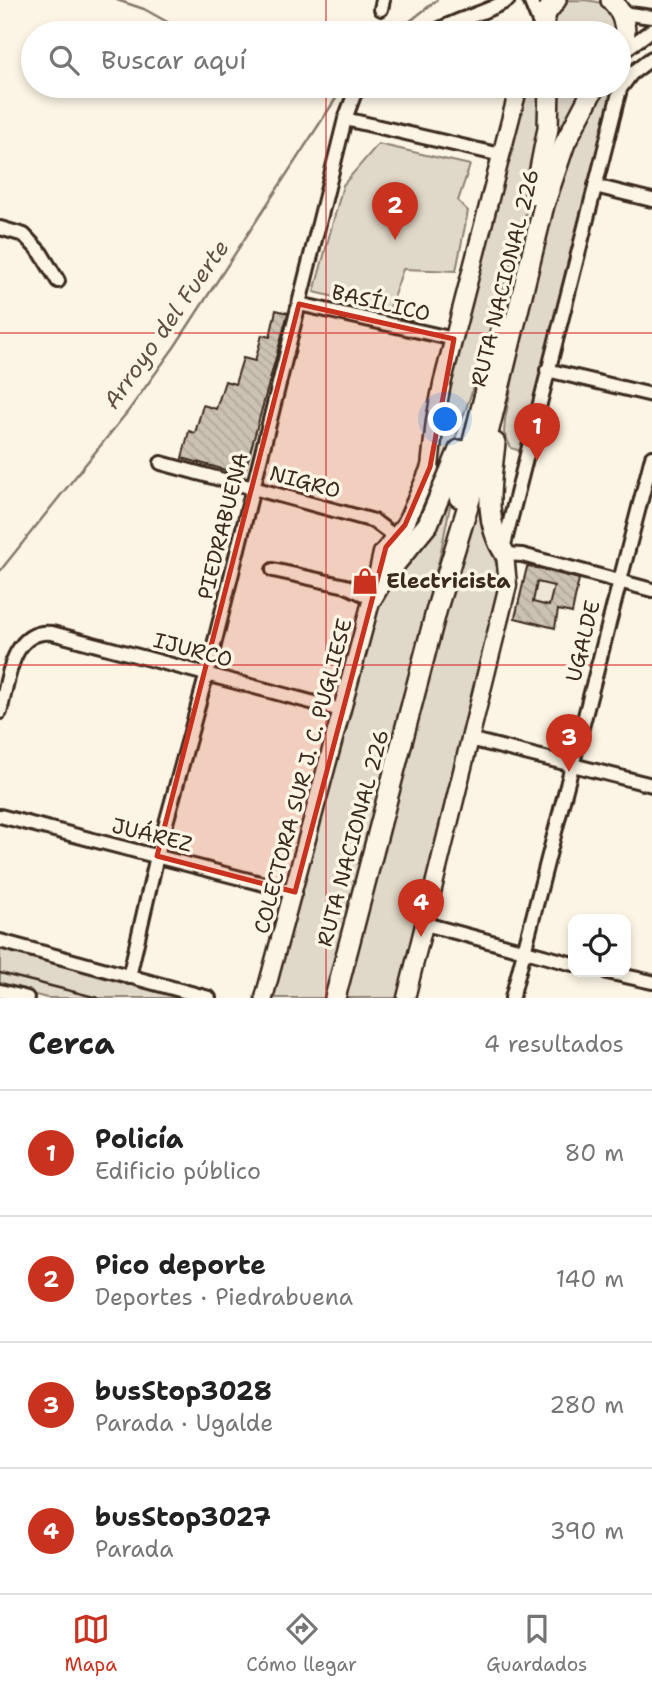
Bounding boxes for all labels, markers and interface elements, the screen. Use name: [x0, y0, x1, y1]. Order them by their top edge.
search box: [21, 21, 631, 98]
icon: search: [45, 41, 83, 79]
text: Buscar aquí: [101, 42, 247, 77]
street label: RUTA NACIONAL 226: [464, 166, 546, 390]
pin: 2: [372, 182, 418, 240]
water label: Arroyo del Fuerte: [96, 234, 236, 414]
street label: BASÍLICO: [329, 277, 433, 328]
your location: [428, 402, 462, 436]
pin: 1: [514, 403, 560, 461]
street label: PIEDRABUENA: [191, 450, 255, 602]
street label: NIGRO: [266, 459, 344, 505]
shop icon: Electricista: [350, 566, 380, 596]
place label: Electricista: [386, 567, 511, 595]
street label: UGALDE: [559, 597, 607, 685]
street label: COLECTORA SUR J. C. PUGLIESE: [247, 615, 359, 937]
street label: IJURCO: [151, 626, 235, 674]
pin: 3: [546, 714, 592, 772]
street label: RUTA NACIONAL 226: [311, 726, 395, 950]
street label: JUÁREZ: [109, 811, 196, 859]
pin: 4: [398, 879, 444, 937]
map controls: [568, 914, 631, 977]
button: locate: [568, 914, 631, 977]
text: Cerca: [28, 1023, 115, 1064]
text: 4 resultados: [484, 1029, 624, 1059]
text: Policía: [95, 1121, 184, 1156]
text: 1: [46, 1138, 56, 1168]
text: 80 m: [565, 1138, 624, 1168]
text: Edificio público: [95, 1156, 261, 1186]
text: Pico deporte: [95, 1247, 266, 1282]
text: 2: [43, 1264, 59, 1294]
text: 140 m: [556, 1264, 624, 1294]
text: Deportes · Piedrabuena: [95, 1282, 353, 1312]
text: busStop3028: [95, 1373, 272, 1408]
text: 3: [43, 1390, 59, 1420]
text: 280 m: [549, 1390, 624, 1420]
text: Parada · Ugalde: [95, 1408, 273, 1438]
text: busStop3027: [95, 1499, 271, 1534]
text: 4: [43, 1516, 59, 1546]
text: 390 m: [550, 1516, 624, 1546]
text: Parada: [95, 1534, 174, 1564]
tab: Mapa: [65, 1610, 117, 1677]
tab: Cómo llegar: [246, 1610, 357, 1677]
tab: Guardados: [486, 1610, 587, 1677]

